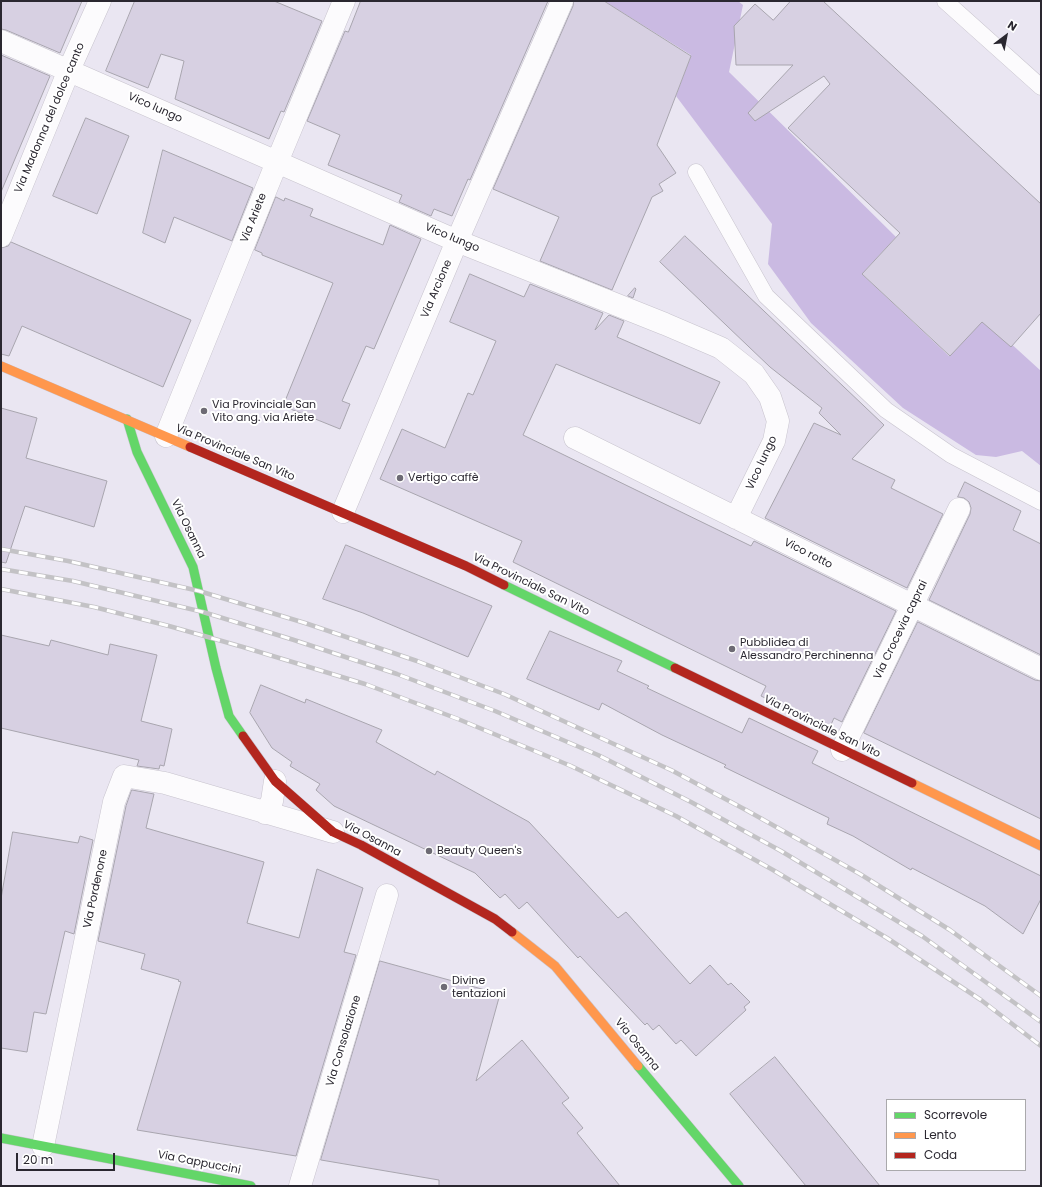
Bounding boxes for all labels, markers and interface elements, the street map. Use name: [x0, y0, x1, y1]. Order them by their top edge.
north arrow: [986, 16, 1026, 56]
text: N: [1005, 17, 1020, 35]
street label: Via Madonna del dolce canto: [12, 41, 88, 195]
street label: Vico lungo: [126, 90, 184, 126]
street label: Via Ariete: [238, 191, 270, 245]
street label: Vico lungo: [423, 221, 481, 255]
street label: Via Arcione: [419, 258, 455, 320]
place label: Via Provinciale San Vito ang. via Ariete: [212, 398, 316, 424]
marker: Via Provinciale San Vito ang. via Ariete: [199, 406, 209, 416]
street label: Via Provinciale San Vito: [173, 422, 297, 484]
street label: Vico lungo: [744, 434, 780, 492]
place label: Vertigo caffè: [408, 471, 479, 485]
marker: Vertigo caffè: [395, 473, 405, 483]
street label: Via Osanna: [168, 497, 208, 561]
street label: Vico rotto: [781, 536, 835, 572]
street label: Via Provinciale San Vito: [470, 551, 592, 619]
street label: Via Crocevia caprai: [871, 578, 931, 682]
place label: Pubblidea di Alessandro Perchinenna: [740, 636, 874, 662]
marker: Pubblidea di Alessandro Perchinenna: [727, 644, 737, 654]
street label: Via Provinciale San Vito: [761, 693, 883, 761]
street label: Via Osanna: [341, 818, 403, 860]
place label: Beauty Queen's: [437, 844, 522, 858]
marker: Beauty Queen's: [424, 846, 434, 856]
street label: Via Pordenone: [81, 848, 111, 930]
place label: Divine tentazioni: [452, 974, 506, 1000]
marker: Divine tentazioni: [439, 982, 449, 992]
street label: Via Consolazione: [324, 994, 364, 1088]
street label: Via Osanna: [612, 1016, 662, 1074]
legend: [886, 1099, 1026, 1171]
text: Scorrevole: [924, 1106, 987, 1123]
text: Lento: [924, 1126, 956, 1143]
scale bar: [18, 1145, 117, 1171]
text: Coda: [924, 1146, 957, 1163]
street label: Via Cappuccini: [156, 1148, 242, 1178]
text: 20 m: [23, 1151, 53, 1168]

